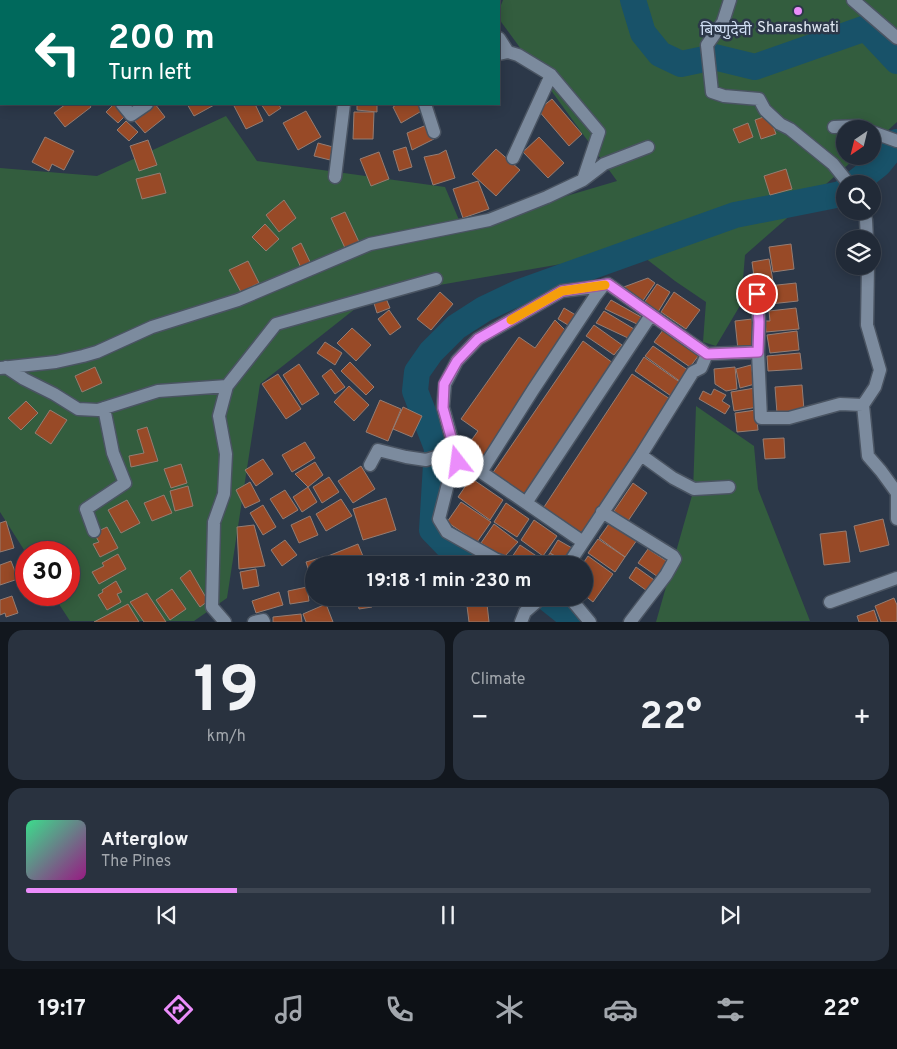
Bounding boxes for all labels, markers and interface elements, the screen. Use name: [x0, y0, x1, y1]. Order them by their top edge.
marker: Sharashwati: [792, 5, 804, 17]
text: 200 m: [108, 17, 215, 61]
place label: Sharashwati: [757, 19, 839, 38]
icon: left: [25, 20, 90, 85]
district label: बिष्णुदेवी: [700, 20, 753, 41]
text: Turn left: [108, 60, 191, 87]
north arrow: [836, 120, 881, 165]
map controls: [836, 120, 881, 275]
button: search: [836, 175, 881, 220]
button: layers: [836, 230, 881, 275]
pin: [736, 273, 778, 315]
icon: arrive: [743, 280, 771, 308]
position arrow: [431, 435, 483, 487]
speed limit sign: 30: [15, 541, 80, 606]
text: 19:18 · 1 min · 230 m: [367, 569, 531, 593]
text: 19: [193, 653, 259, 735]
text: Climate: [471, 670, 525, 690]
text: 22°: [640, 694, 702, 743]
text: −: [471, 701, 489, 737]
text: +: [853, 701, 871, 737]
text: km/h: [207, 727, 246, 747]
text: Afterglow: [101, 828, 189, 852]
text: The Pines: [101, 852, 171, 872]
icon: previous: [153, 901, 181, 929]
icon: pause: [434, 901, 462, 929]
icon: next: [716, 901, 744, 929]
icon: directions: [161, 992, 196, 1027]
icon: music: [272, 992, 307, 1027]
icon: phone: [382, 992, 417, 1027]
icon: climate: [492, 992, 527, 1027]
icon: car: [603, 992, 638, 1027]
icon: filters: [713, 992, 748, 1027]
text: 19:17: [38, 996, 86, 1023]
text: 22°: [823, 996, 859, 1023]

